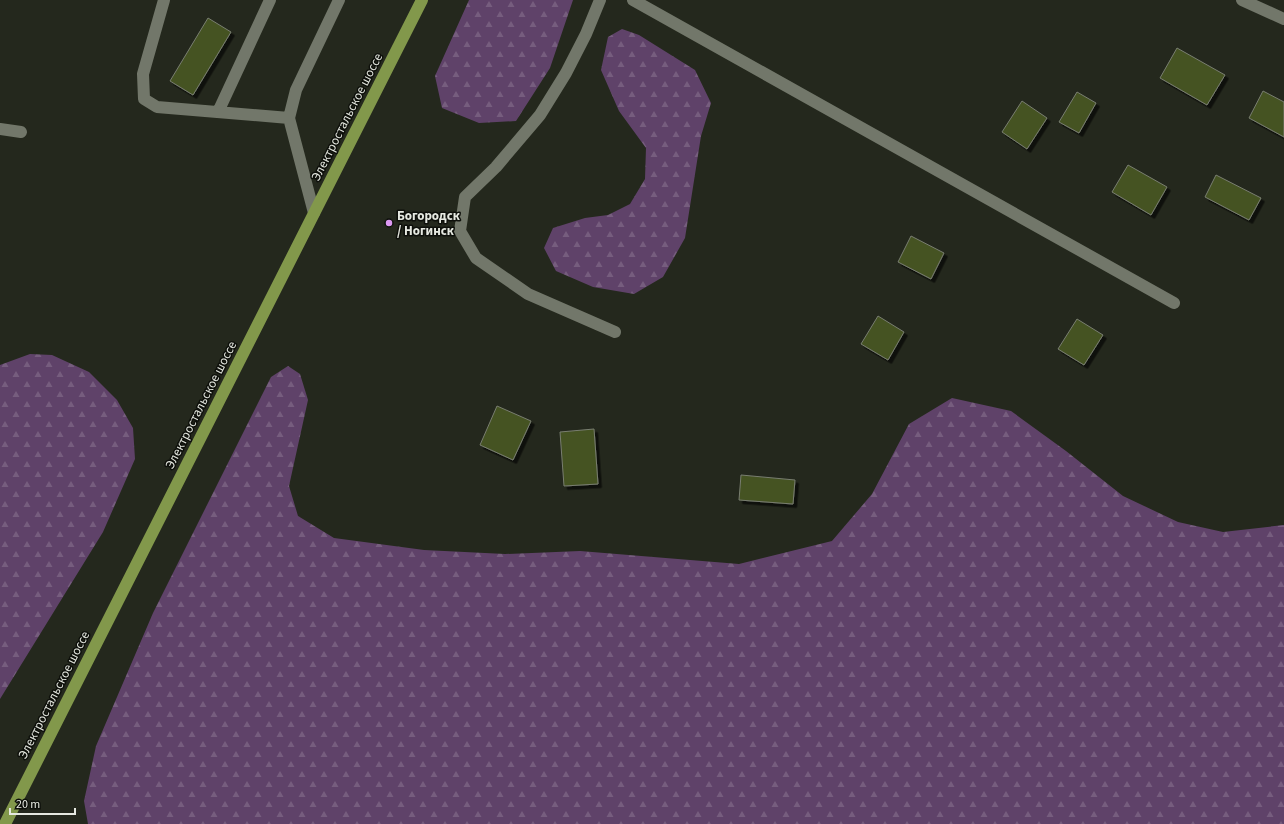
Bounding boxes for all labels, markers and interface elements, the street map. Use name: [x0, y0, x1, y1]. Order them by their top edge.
street label: Электростальское шоссе: [307, 50, 387, 184]
place label: Богородск / Ногинск: [397, 207, 461, 240]
marker: Богородск / Ногинск: [384, 218, 394, 228]
street label: Электростальское шоссе: [161, 338, 241, 472]
street label: Электростальское шоссе: [14, 628, 94, 762]
scale bar: [10, 790, 75, 816]
text: 20 m: [16, 796, 40, 813]

